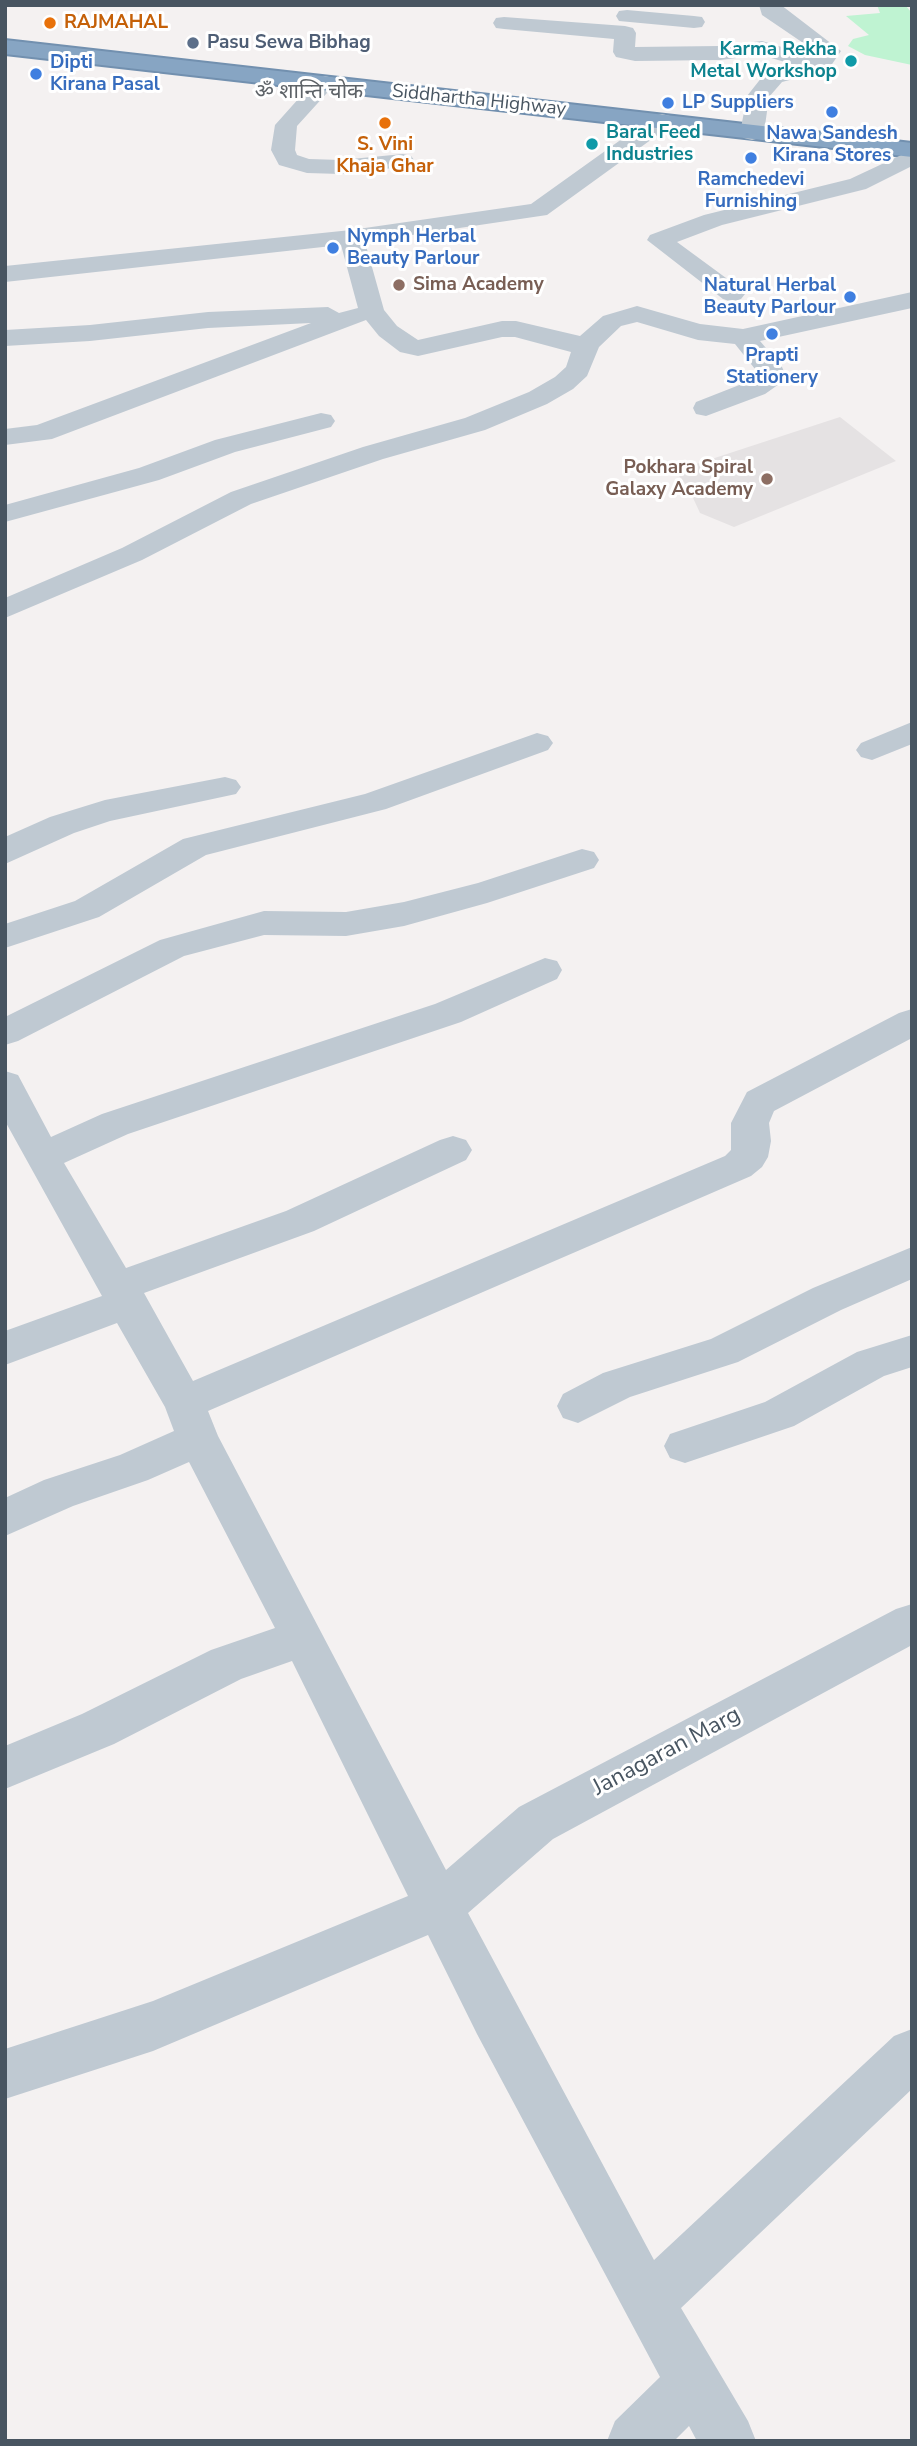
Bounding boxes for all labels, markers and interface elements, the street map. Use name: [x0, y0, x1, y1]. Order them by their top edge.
place label: RAJMAHAL: [64, 12, 168, 34]
marker: RAJMAHAL: [42, 15, 58, 31]
place label: Pasu Sewa Bibhag: [207, 32, 371, 54]
marker: Pasu Sewa Bibhag: [185, 35, 201, 51]
place label: Karma Rekha Metal Workshop: [690, 39, 837, 83]
place label: Dipti Kirana Pasal: [50, 52, 160, 96]
marker: Karma Rekha Metal Workshop: [843, 53, 859, 69]
marker: Dipti Kirana Pasal: [28, 66, 44, 82]
district label: ॐ शान्ति चोक: [255, 80, 363, 106]
street label: Siddhartha Highway: [391, 81, 567, 121]
place label: LP Suppliers: [682, 92, 794, 114]
marker: LP Suppliers: [660, 95, 676, 111]
marker: Nawa Sandesh Kirana Stores: [824, 104, 840, 120]
marker: S. Vini Khaja Ghar: [377, 115, 393, 131]
place label: Baral Feed Industries: [606, 122, 701, 166]
place label: Nawa Sandesh Kirana Stores: [766, 123, 898, 167]
place label: S. Vini Khaja Ghar: [336, 134, 434, 178]
marker: Baral Feed Industries: [584, 136, 600, 152]
marker: Ramchedevi Furnishing: [743, 150, 759, 166]
place label: Ramchedevi Furnishing: [698, 169, 804, 213]
place label: Nymph Herbal Beauty Parlour: [347, 226, 479, 270]
marker: Nymph Herbal Beauty Parlour: [325, 240, 341, 256]
place label: Sima Academy: [413, 274, 544, 296]
place label: Natural Herbal Beauty Parlour: [704, 275, 836, 319]
marker: Sima Academy: [391, 277, 407, 293]
marker: Natural Herbal Beauty Parlour: [842, 289, 858, 305]
marker: Prapti Stationery: [764, 326, 780, 342]
place label: Prapti Stationery: [726, 345, 818, 389]
place label: Pokhara Spiral Galaxy Academy: [605, 457, 753, 501]
marker: Pokhara Spiral Galaxy Academy: [759, 471, 775, 487]
street label: Janagaran Marg: [588, 1701, 746, 1803]

